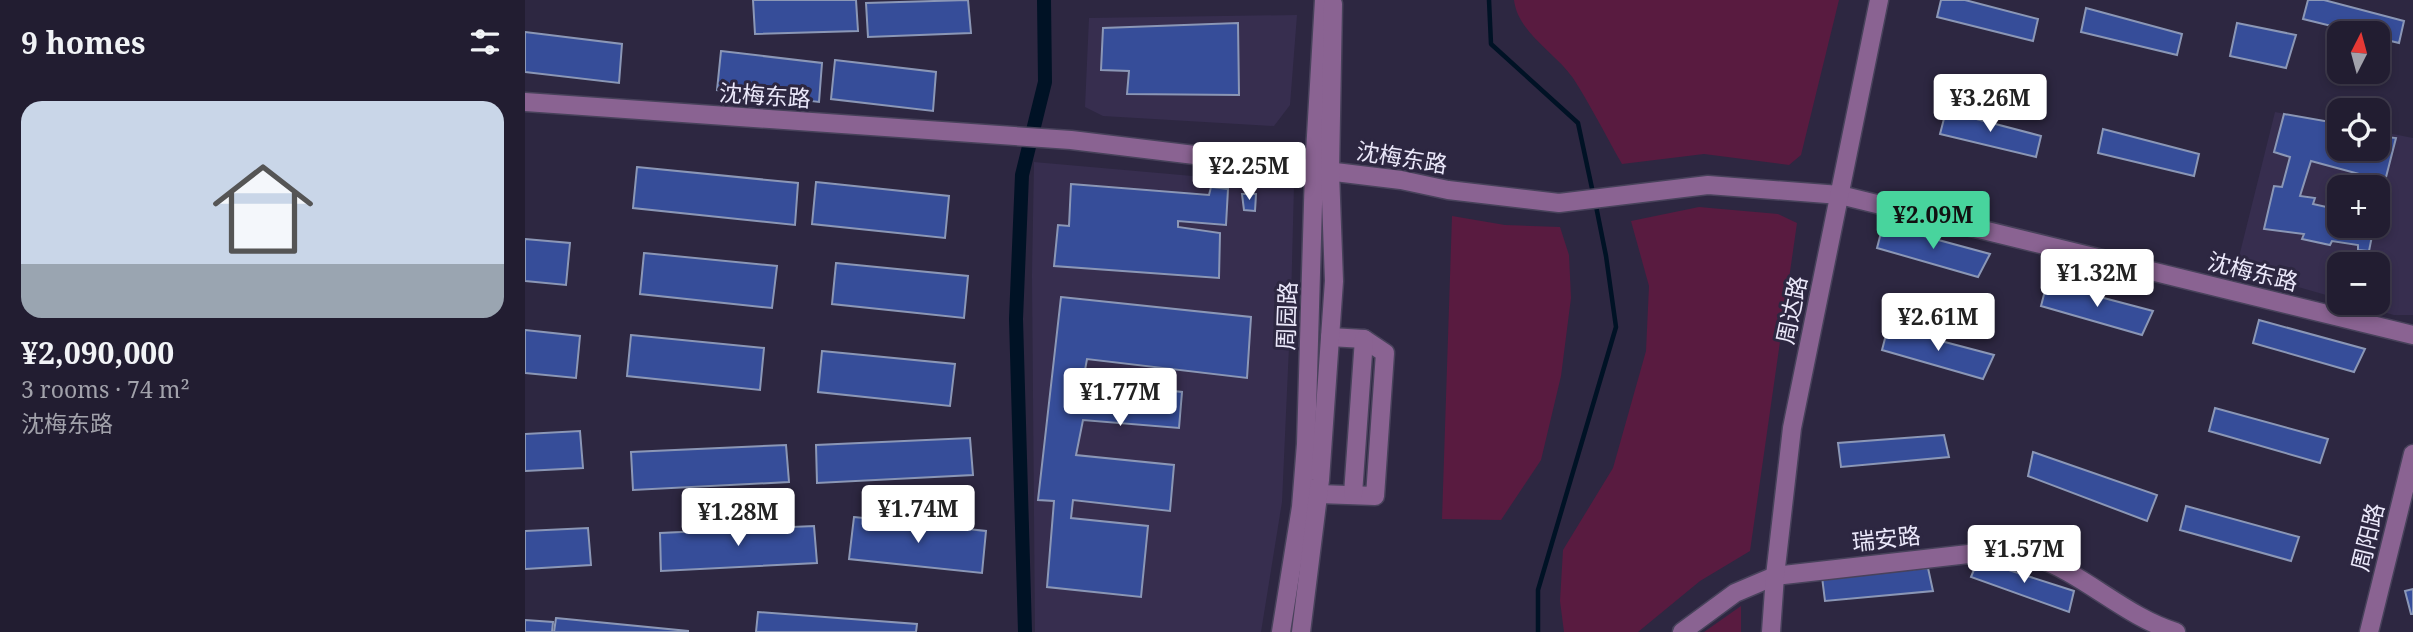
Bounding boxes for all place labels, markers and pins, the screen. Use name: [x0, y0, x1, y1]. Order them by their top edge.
pin: ¥3.26M: [1933, 74, 2047, 134]
pin: ¥2.25M: [1192, 142, 1306, 202]
pin: ¥2.09M: [1876, 191, 1990, 251]
pin: ¥1.32M: [2040, 250, 2154, 309]
pin: ¥2.61M: [1881, 294, 1995, 353]
pin: ¥1.77M: [1063, 368, 1177, 428]
pin: ¥1.74M: [861, 486, 975, 545]
pin: ¥1.28M: [681, 489, 795, 548]
pin: ¥1.57M: [1967, 526, 2081, 585]

